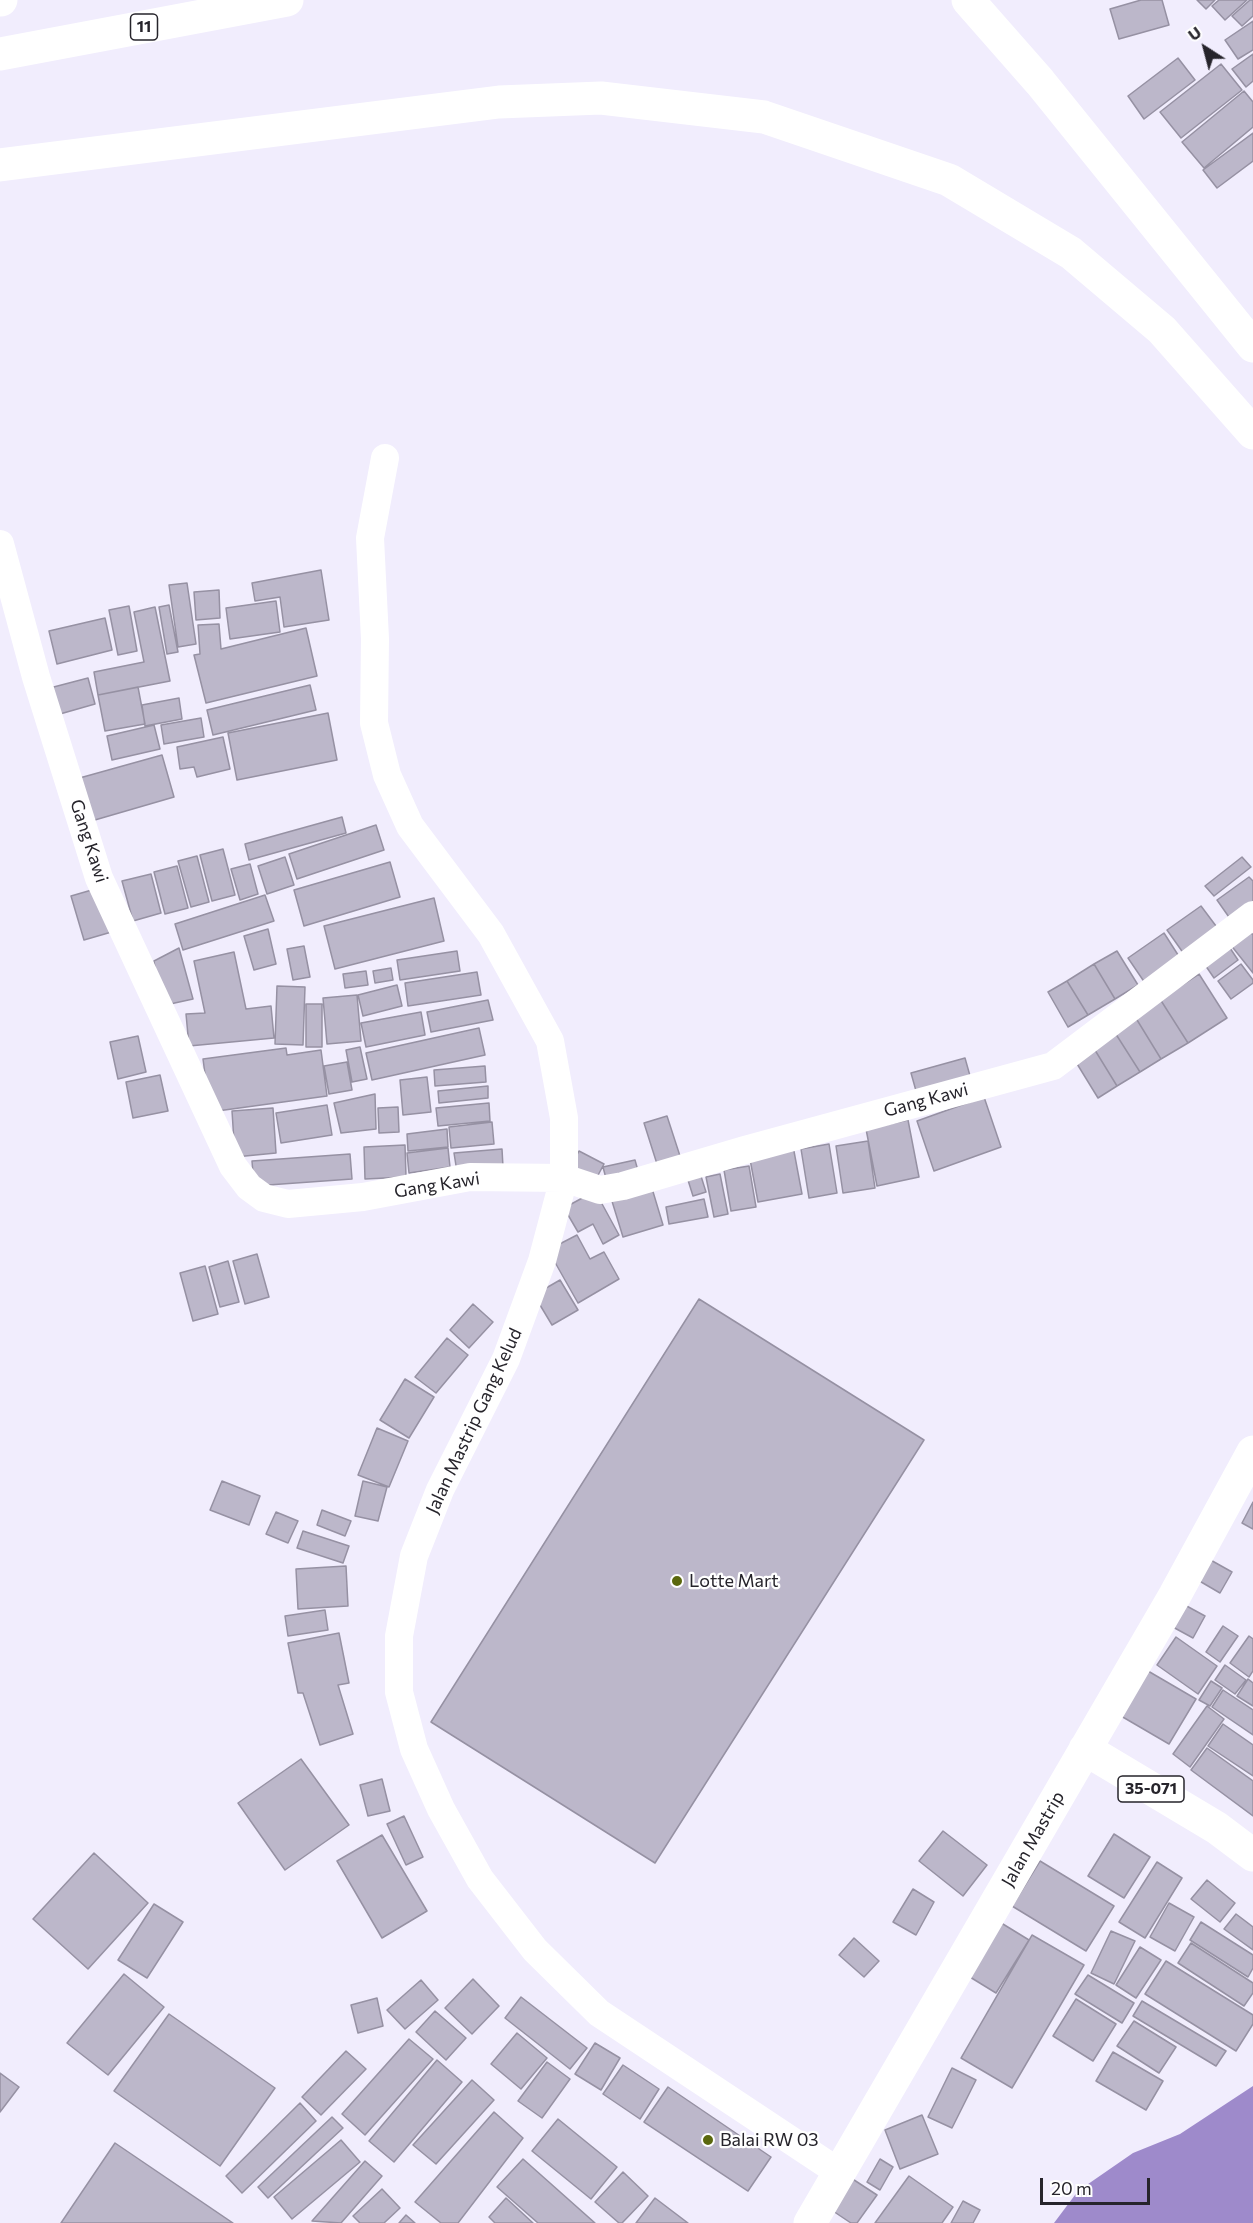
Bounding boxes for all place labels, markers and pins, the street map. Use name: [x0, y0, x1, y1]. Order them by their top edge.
place label: Lotte Mart: [689, 1570, 779, 1592]
marker: Lotte Mart: [670, 1574, 684, 1588]
place label: Balai RW 03: [720, 2129, 819, 2151]
marker: Balai RW 03: [701, 2133, 715, 2147]

